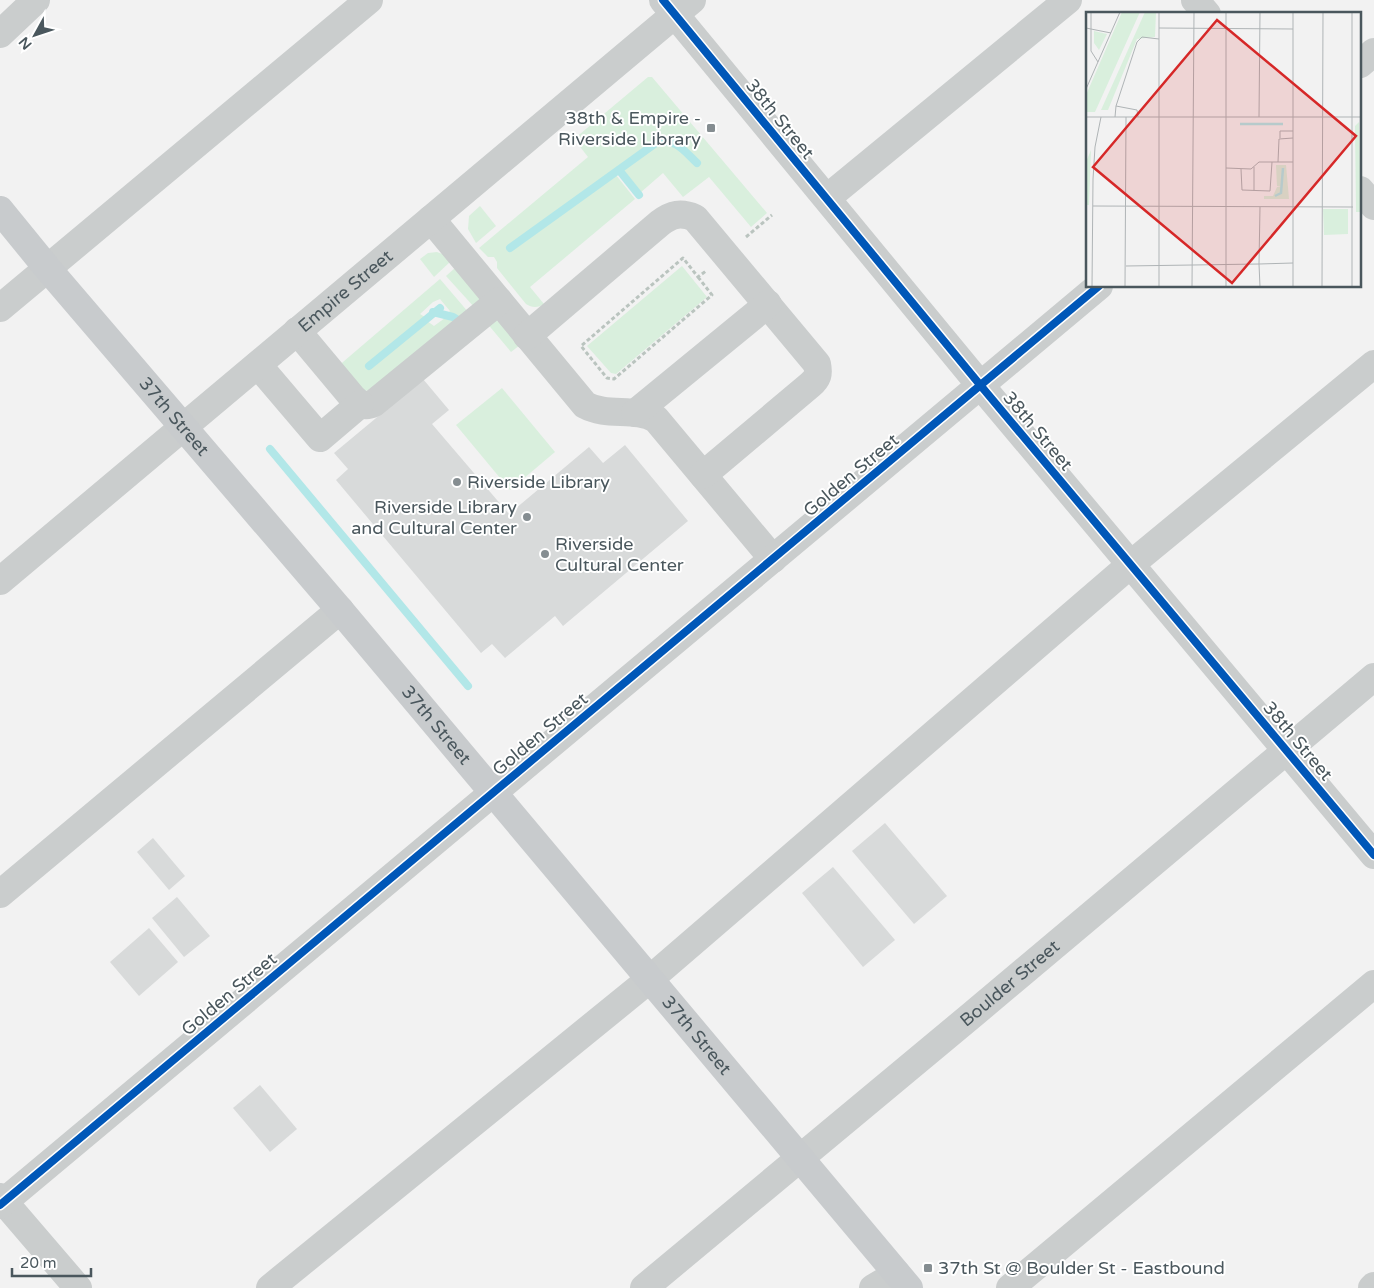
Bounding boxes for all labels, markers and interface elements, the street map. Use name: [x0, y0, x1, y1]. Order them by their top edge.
north arrow: [10, 10, 60, 60]
inset map: [1086, 12, 1362, 288]
text: N: [15, 33, 36, 53]
street label: 38th Street: [741, 75, 819, 164]
place label: 38th & Empire - Riverside Library: [558, 107, 701, 150]
marker: 38th & Empire - Riverside Library: [705, 122, 717, 134]
street label: Empire Street: [294, 245, 397, 337]
street label: 37th Street: [134, 372, 214, 460]
street label: 38th Street: [999, 387, 1078, 475]
street label: Golden Street: [799, 429, 903, 521]
place label: Riverside Library: [467, 471, 610, 493]
marker: Riverside Library: [451, 476, 463, 488]
place label: Riverside Library and Cultural Center: [351, 496, 517, 539]
marker: Riverside Library and Cultural Center: [521, 511, 533, 523]
place label: Riverside Cultural Center: [555, 533, 684, 576]
marker: Riverside Cultural Center: [539, 548, 551, 560]
street label: 37th Street: [397, 681, 476, 769]
street label: Golden Street: [488, 688, 592, 780]
street label: 38th Street: [1259, 697, 1338, 785]
street label: Boulder Street: [955, 935, 1064, 1031]
street label: Golden Street: [177, 948, 281, 1040]
street label: 37th Street: [657, 991, 736, 1079]
scale bar: [12, 1246, 91, 1278]
text: 20 m: [20, 1254, 57, 1272]
place label: 37th St @ Boulder St - Eastbound: [938, 1257, 1225, 1279]
marker: 37th St @ Boulder St - Eastbound: [922, 1262, 934, 1274]

